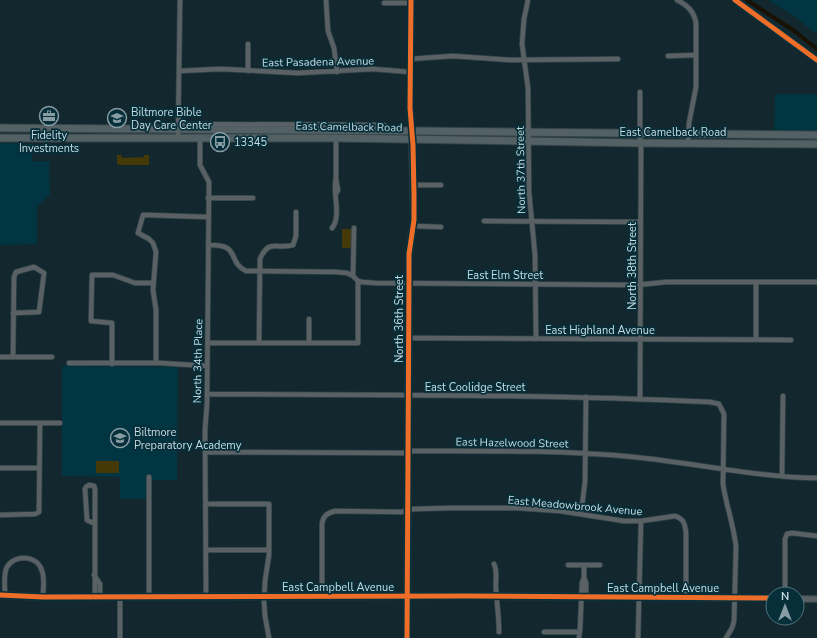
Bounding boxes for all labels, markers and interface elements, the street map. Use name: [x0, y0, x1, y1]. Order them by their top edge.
street label: East Pasadena Avenue: [262, 54, 374, 70]
office icon: Fidelity Investments: [38, 105, 60, 127]
place label: Biltmore Bible Day Care Center: [131, 105, 212, 133]
school or university icon: Biltmore Bible Day Care Center: [106, 107, 128, 129]
street label: East Camelback Road: [295, 119, 403, 135]
street label: East Camelback Road: [620, 125, 726, 140]
street label: North 37th Street: [513, 126, 529, 214]
place label: Fidelity Investments: [19, 128, 79, 156]
bus stop icon: 13345: [209, 131, 231, 153]
place label: 13345: [234, 135, 267, 150]
street label: North 38th Street: [625, 222, 640, 310]
street label: East Elm Street: [467, 268, 543, 283]
street label: North 36th Street: [392, 275, 407, 363]
street label: North 34th Place: [190, 319, 206, 403]
street label: East Highland Avenue: [545, 323, 655, 338]
street label: East Coolidge Street: [425, 380, 525, 395]
place label: Biltmore Preparatory Academy: [134, 425, 242, 453]
school or university icon: Biltmore Preparatory Academy: [109, 427, 131, 449]
street label: East Hazelwood Street: [455, 435, 569, 451]
street label: East Meadowbrook Avenue: [507, 493, 643, 519]
street label: East Campbell Avenue: [282, 580, 394, 595]
street label: East Campbell Avenue: [607, 581, 719, 596]
north arrow: [765, 586, 805, 626]
text: N: [781, 589, 789, 604]

